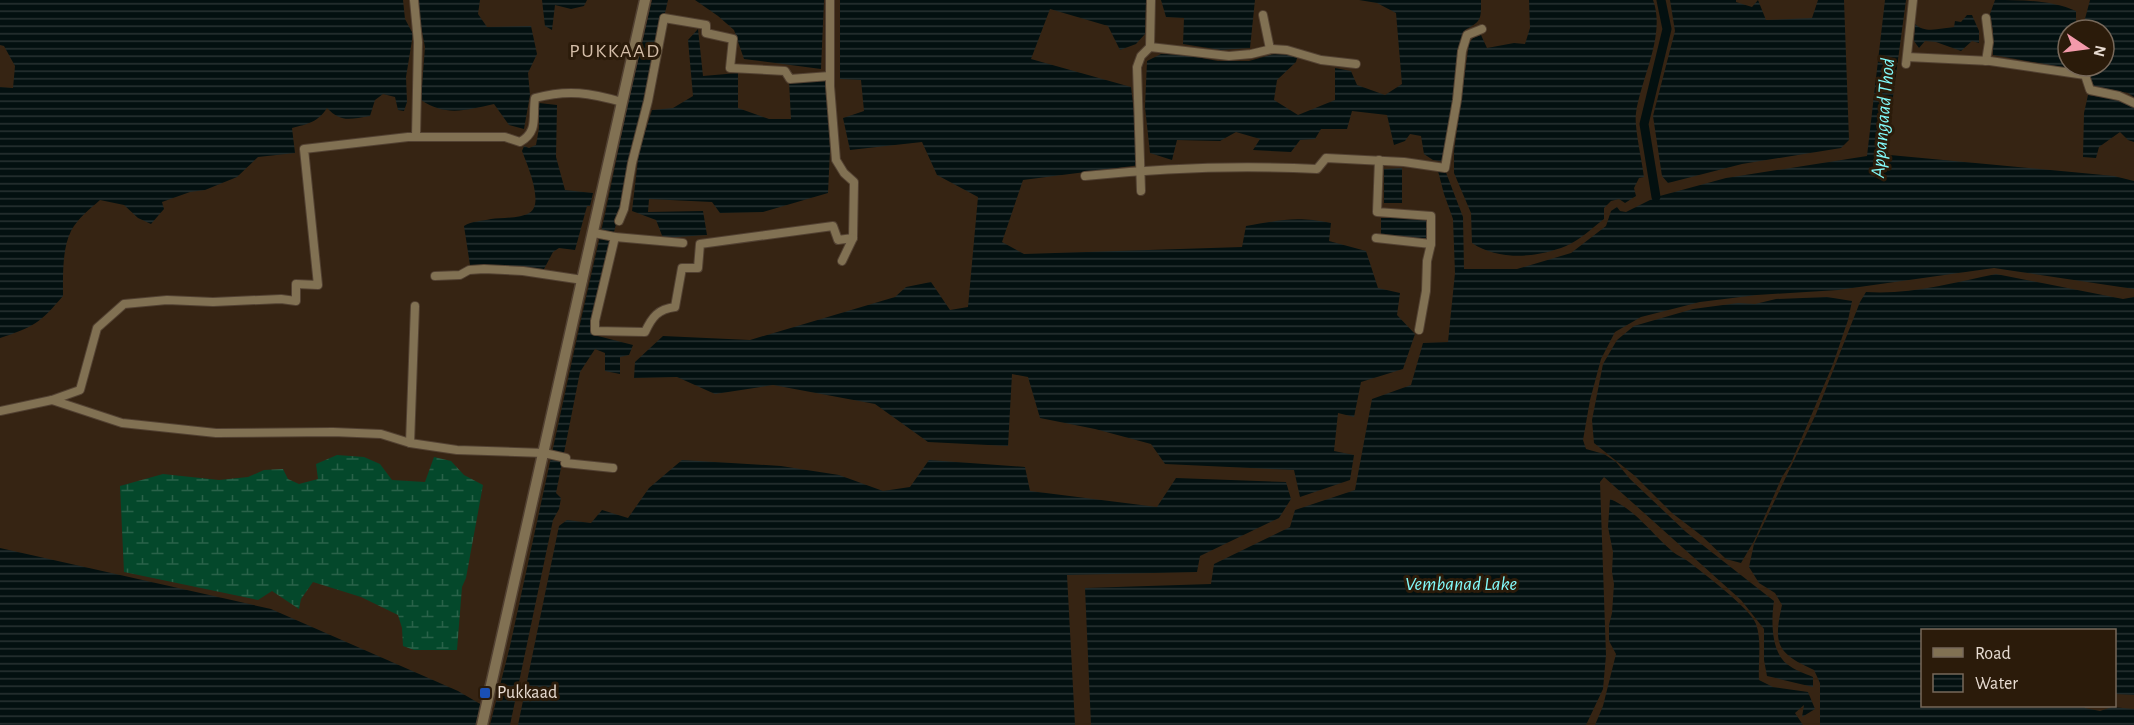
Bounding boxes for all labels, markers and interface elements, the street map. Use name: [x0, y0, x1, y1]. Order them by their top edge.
north arrow: [2056, 18, 2116, 78]
district label: PUKKAAD: [569, 41, 661, 61]
text: N: [2091, 44, 2109, 58]
water label: Appangaad Thod: [1868, 57, 1898, 180]
water label: Vembanad Lake: [1405, 574, 1518, 594]
legend: [1921, 629, 2116, 707]
text: Road: [1975, 645, 2011, 663]
text: Water: [1975, 675, 2018, 693]
place label: Pukkaad: [497, 684, 557, 702]
marker: Pukkaad: [478, 686, 492, 700]

